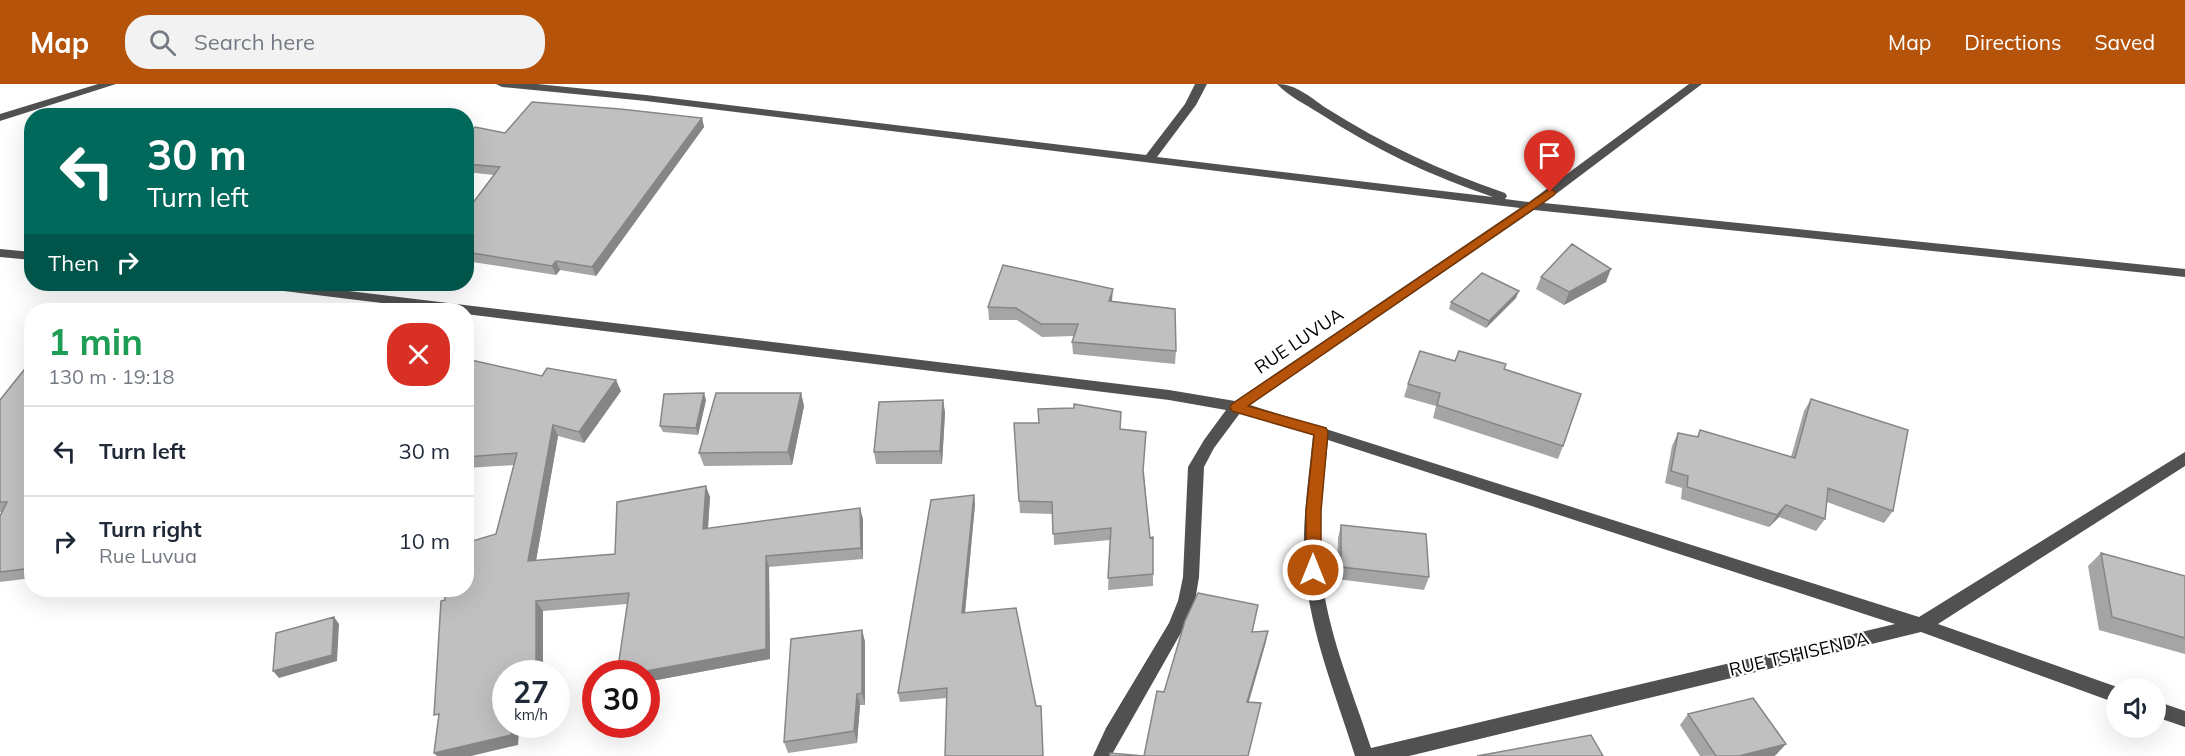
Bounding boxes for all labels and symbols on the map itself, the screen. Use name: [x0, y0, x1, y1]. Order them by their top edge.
pin: [1524, 130, 1575, 192]
street label: RUE LUVUA: [1250, 302, 1348, 379]
position arrow: [1281, 538, 1345, 602]
street label: RUE TSHISENDA: [1727, 626, 1871, 681]
speed limit sign: 30: [582, 660, 660, 738]

